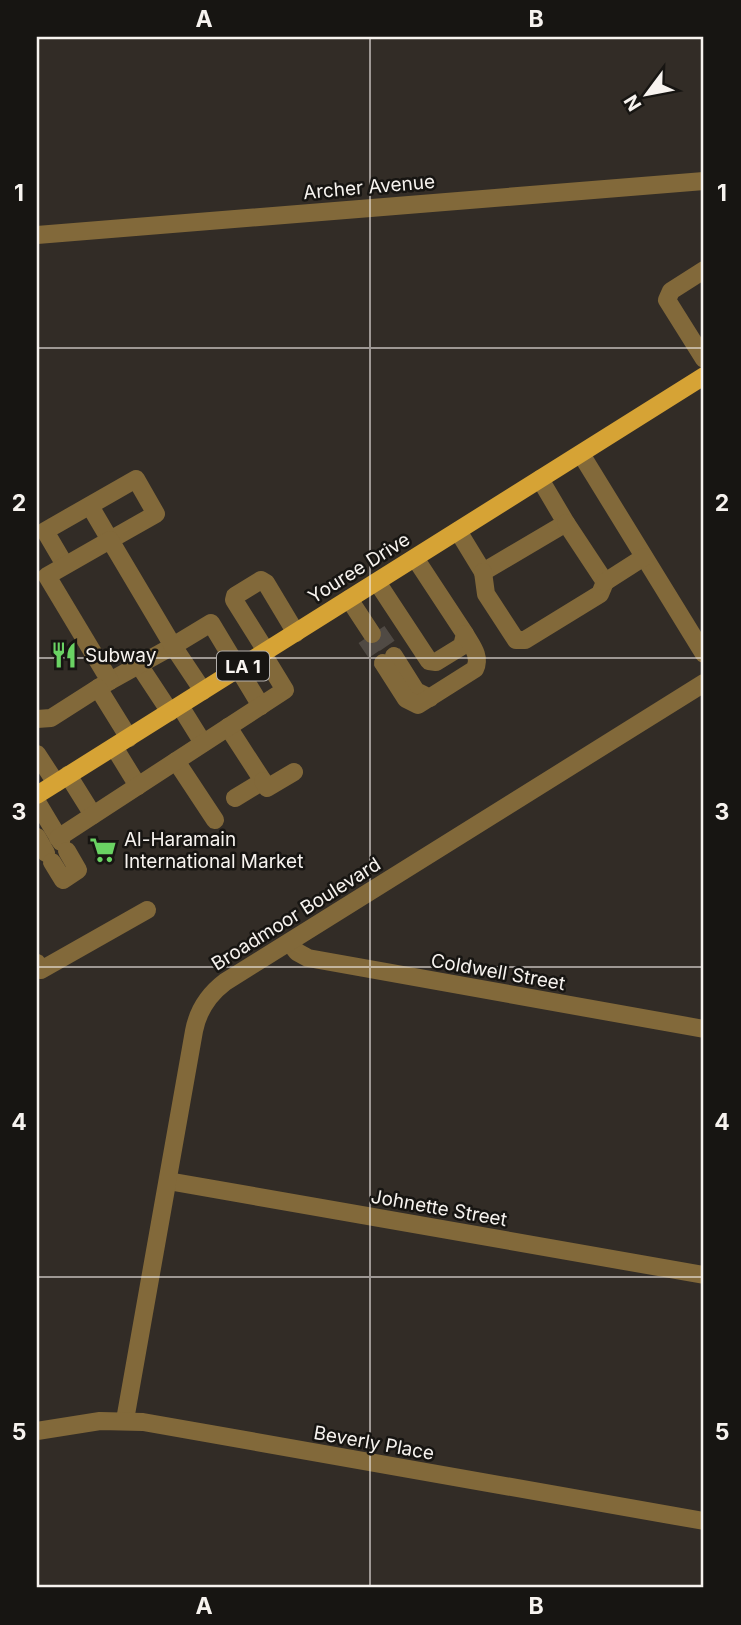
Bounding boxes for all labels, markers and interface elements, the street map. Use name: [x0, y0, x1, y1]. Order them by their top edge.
text: A: [195, 5, 213, 33]
text: B: [528, 5, 544, 33]
north arrow: [612, 60, 682, 130]
text: N: [619, 91, 647, 115]
street label: Archer Avenue: [302, 170, 436, 204]
text: 1: [14, 179, 24, 207]
text: 1: [717, 179, 727, 207]
text: 2: [12, 489, 26, 517]
text: 2: [715, 489, 729, 517]
street label: Youree Drive: [304, 528, 414, 608]
restaurant icon: Subway: [49, 640, 79, 670]
place label: Subway: [85, 644, 157, 667]
road number: LA 1: [217, 652, 269, 680]
text: 3: [12, 798, 26, 826]
text: 3: [715, 798, 729, 826]
place label: Al-Haramain International Market: [124, 828, 303, 873]
supermarket icon: Al-Haramain International Market: [88, 835, 118, 865]
street label: Broadmoor Boulevard: [207, 853, 385, 975]
street label: Coldwell Street: [429, 949, 567, 995]
text: 4: [11, 1108, 27, 1136]
text: 4: [714, 1108, 730, 1136]
street label: Johnette Street: [369, 1185, 509, 1231]
text: 5: [12, 1418, 26, 1446]
text: 5: [715, 1418, 729, 1446]
street label: Beverly Place: [312, 1421, 436, 1465]
text: A: [195, 1592, 213, 1620]
text: B: [528, 1592, 544, 1620]

